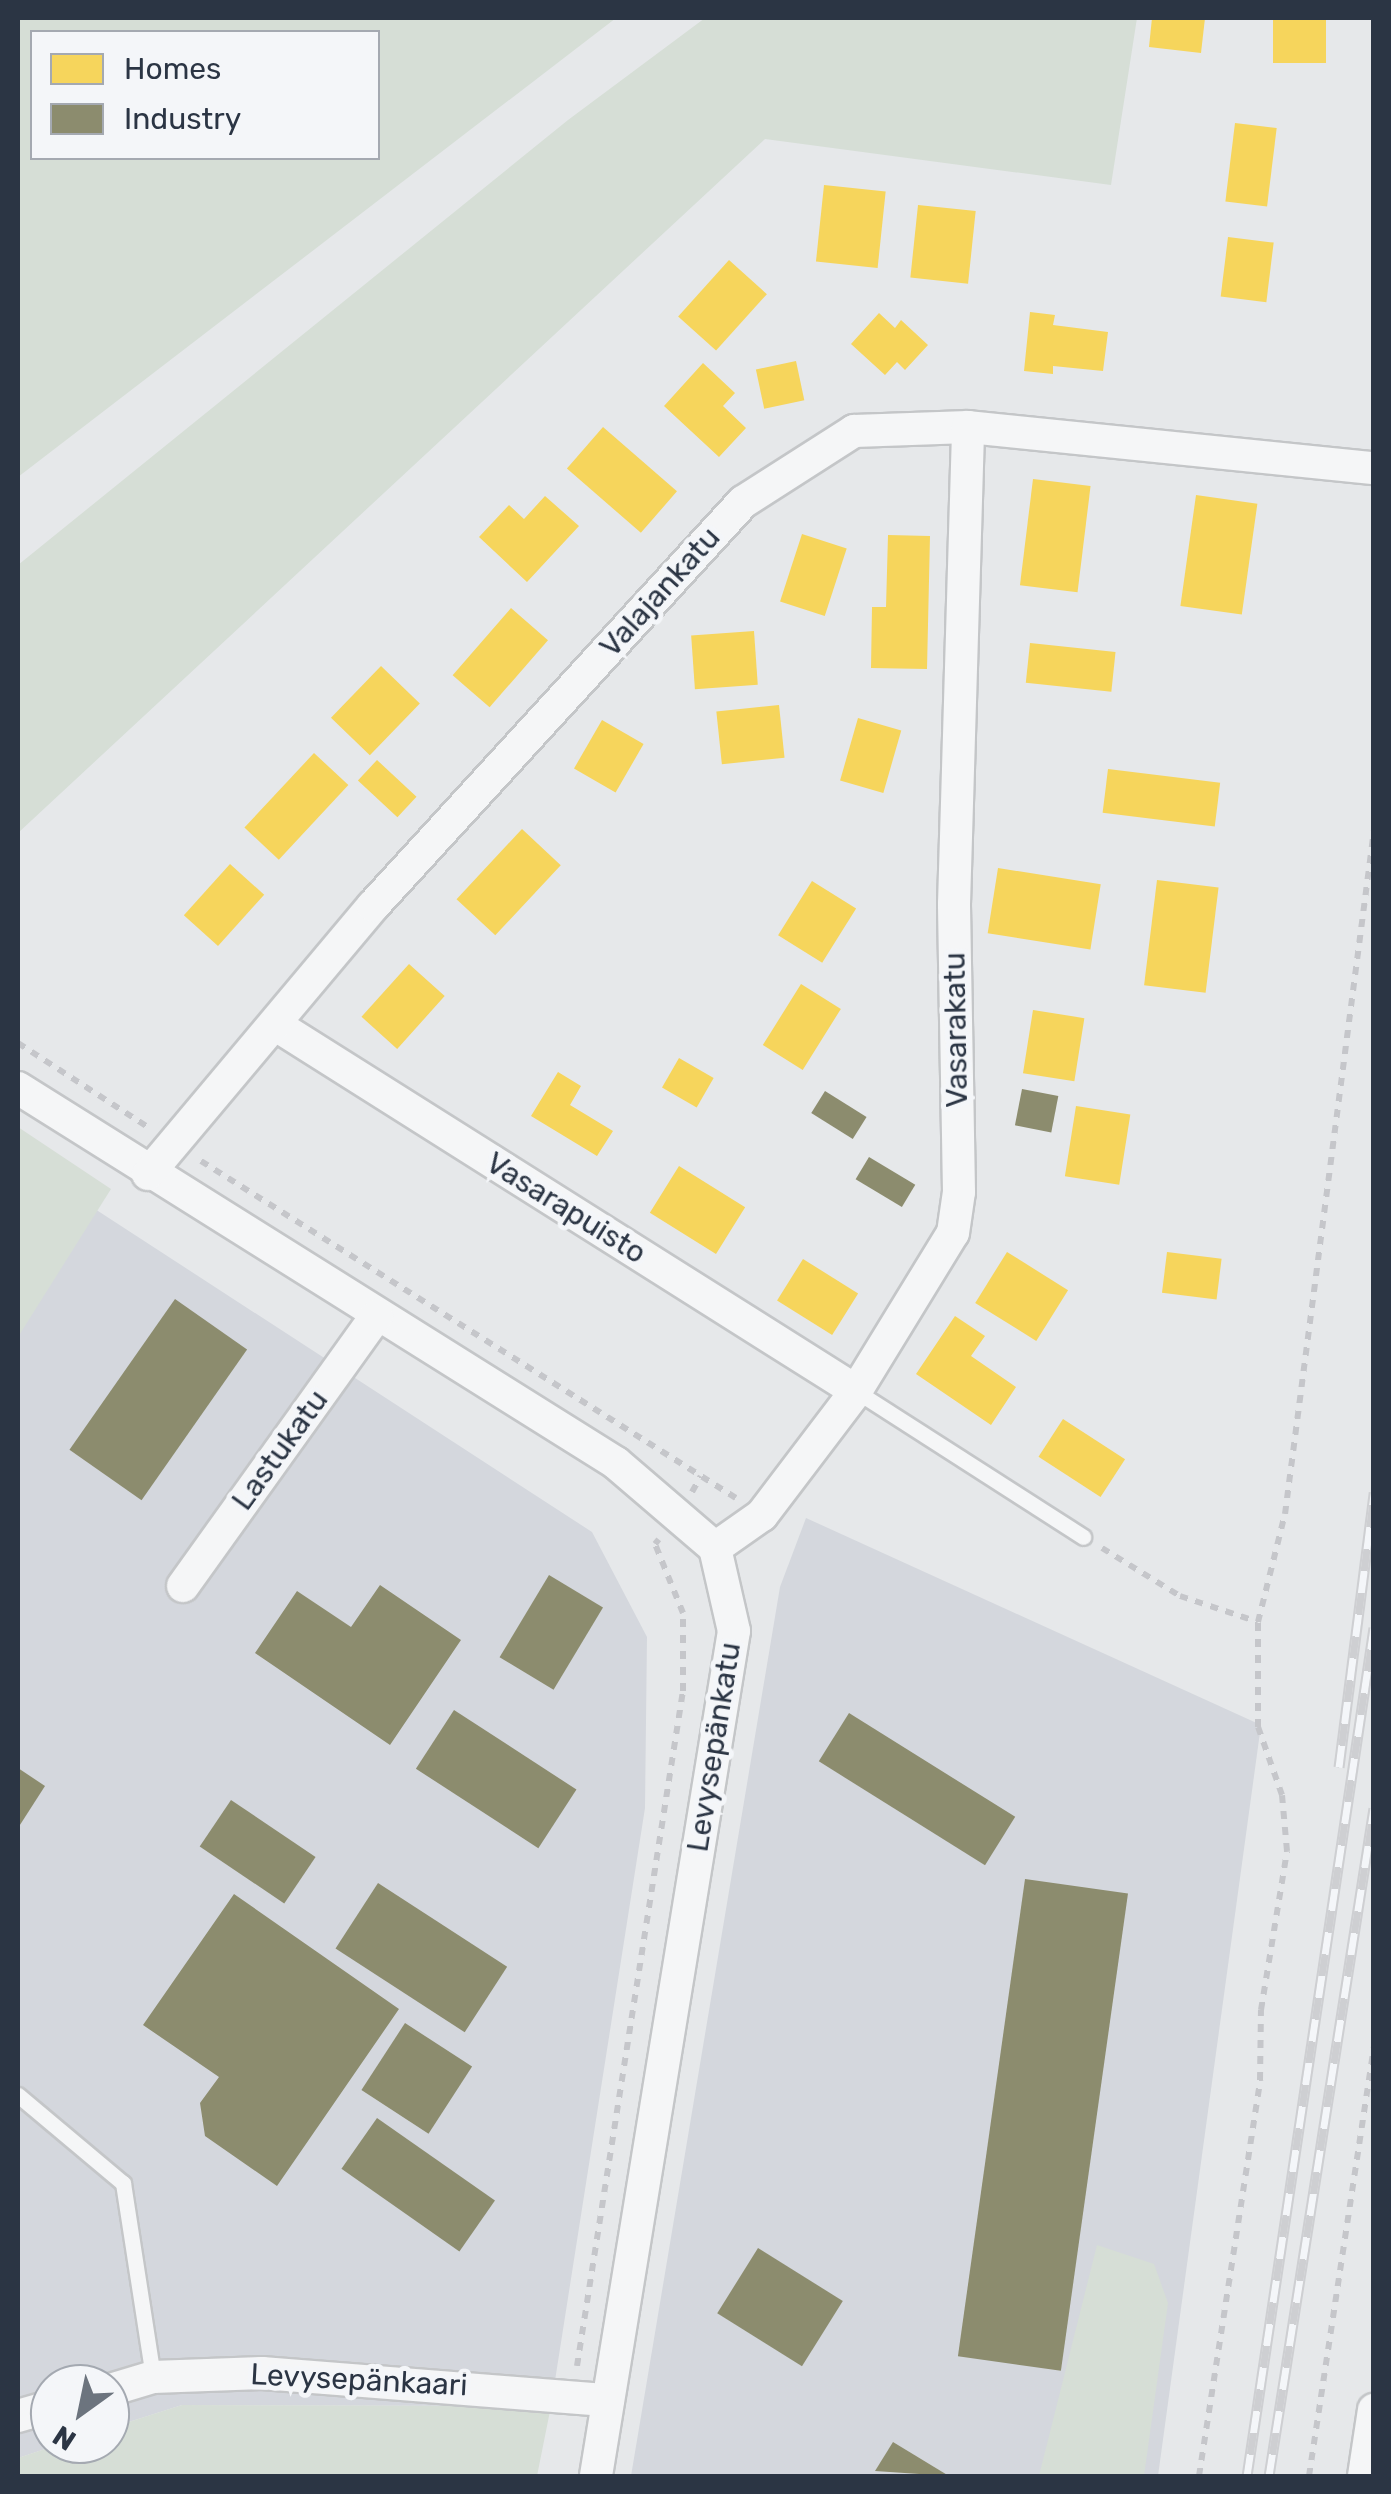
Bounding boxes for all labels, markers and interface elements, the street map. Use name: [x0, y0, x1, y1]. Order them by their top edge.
legend: [30, 30, 380, 160]
text: Homes: [124, 51, 221, 87]
text: Industry: [124, 101, 241, 137]
street label: Valajankatu: [592, 520, 728, 664]
street label: Vasarakatu: [937, 952, 975, 1108]
street label: Vasarapuisto: [479, 1145, 653, 1271]
street label: Lastukatu: [224, 1383, 336, 1517]
street label: Levysepänkatu: [680, 1640, 748, 1854]
street label: Levysepänkaari: [250, 2356, 468, 2404]
north arrow: [30, 2364, 130, 2464]
text: N: [47, 2419, 82, 2457]

